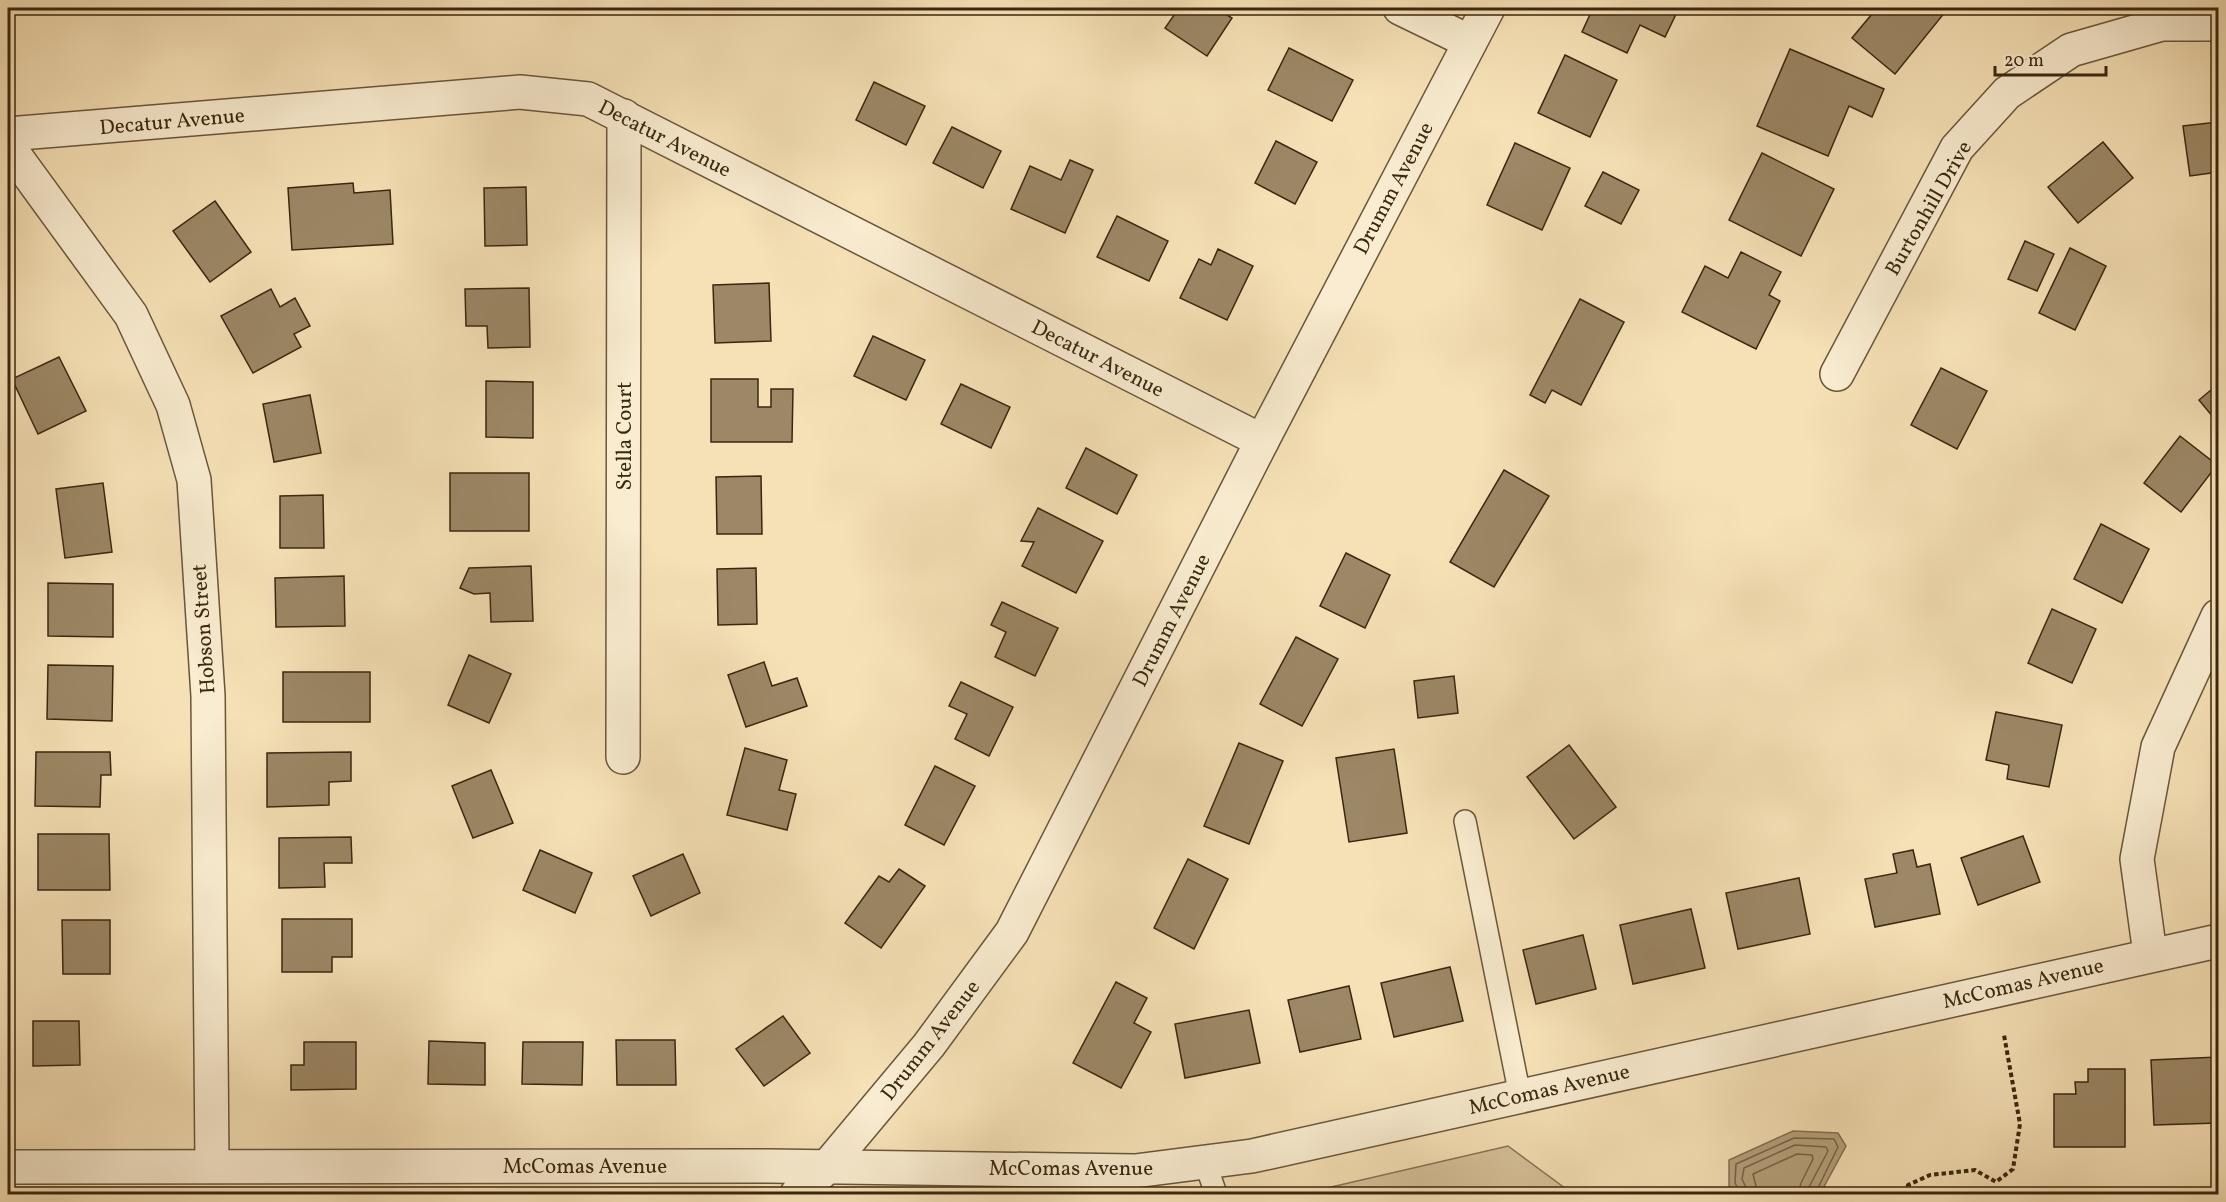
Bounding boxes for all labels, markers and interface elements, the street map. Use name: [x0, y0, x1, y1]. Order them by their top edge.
scale bar: [1995, 39, 2106, 77]
text: 20 m: [2004, 49, 2044, 74]
street label: Decatur Avenue: [593, 93, 736, 185]
street label: Decatur Avenue: [98, 102, 246, 143]
street label: Drumm Avenue: [1347, 117, 1441, 260]
street label: Burtonhill Drive: [1879, 136, 1980, 282]
street label: Decatur Avenue: [1026, 313, 1169, 405]
street label: Stella Court: [611, 382, 640, 490]
street label: Drumm Avenue: [1126, 549, 1218, 692]
street label: Hobson Street: [185, 563, 224, 695]
street label: McComas Avenue: [1940, 952, 2107, 1017]
street label: Drumm Avenue: [875, 974, 988, 1107]
street label: McComas Avenue: [1466, 1058, 1633, 1123]
street label: McComas Avenue: [503, 1153, 667, 1182]
street label: McComas Avenue: [989, 1155, 1153, 1184]

